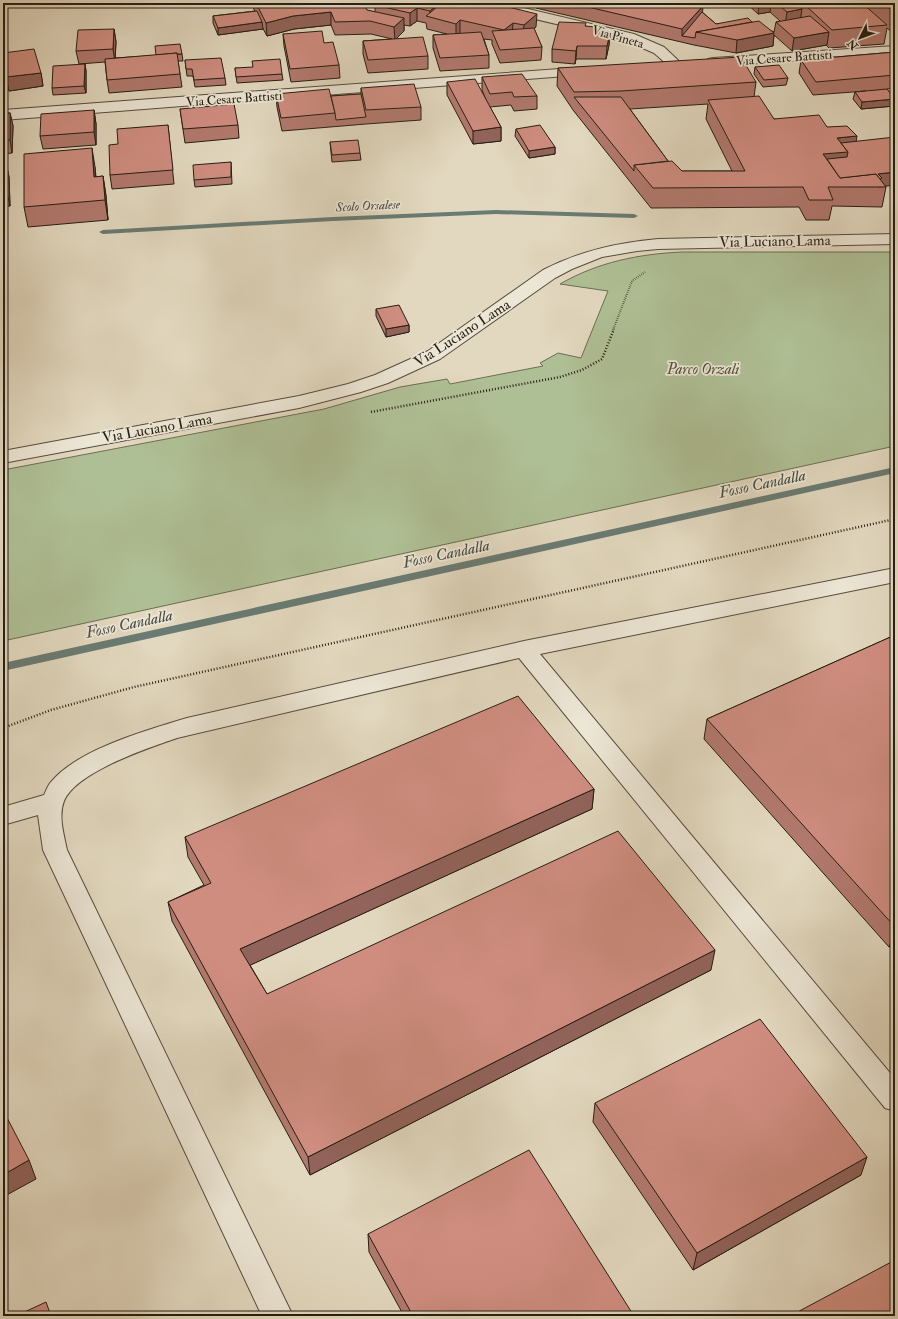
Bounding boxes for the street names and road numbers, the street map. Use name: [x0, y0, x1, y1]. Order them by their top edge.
street label: Via Pineta: [590, 22, 646, 52]
street label: Via Cesare Battisti: [735, 47, 833, 69]
street label: Via Cesare Battisti: [185, 88, 283, 110]
street label: Via Luciano Lama: [719, 231, 832, 252]
street label: Via Luciano Lama: [410, 295, 515, 372]
street label: Via Luciano Lama: [100, 409, 215, 448]

